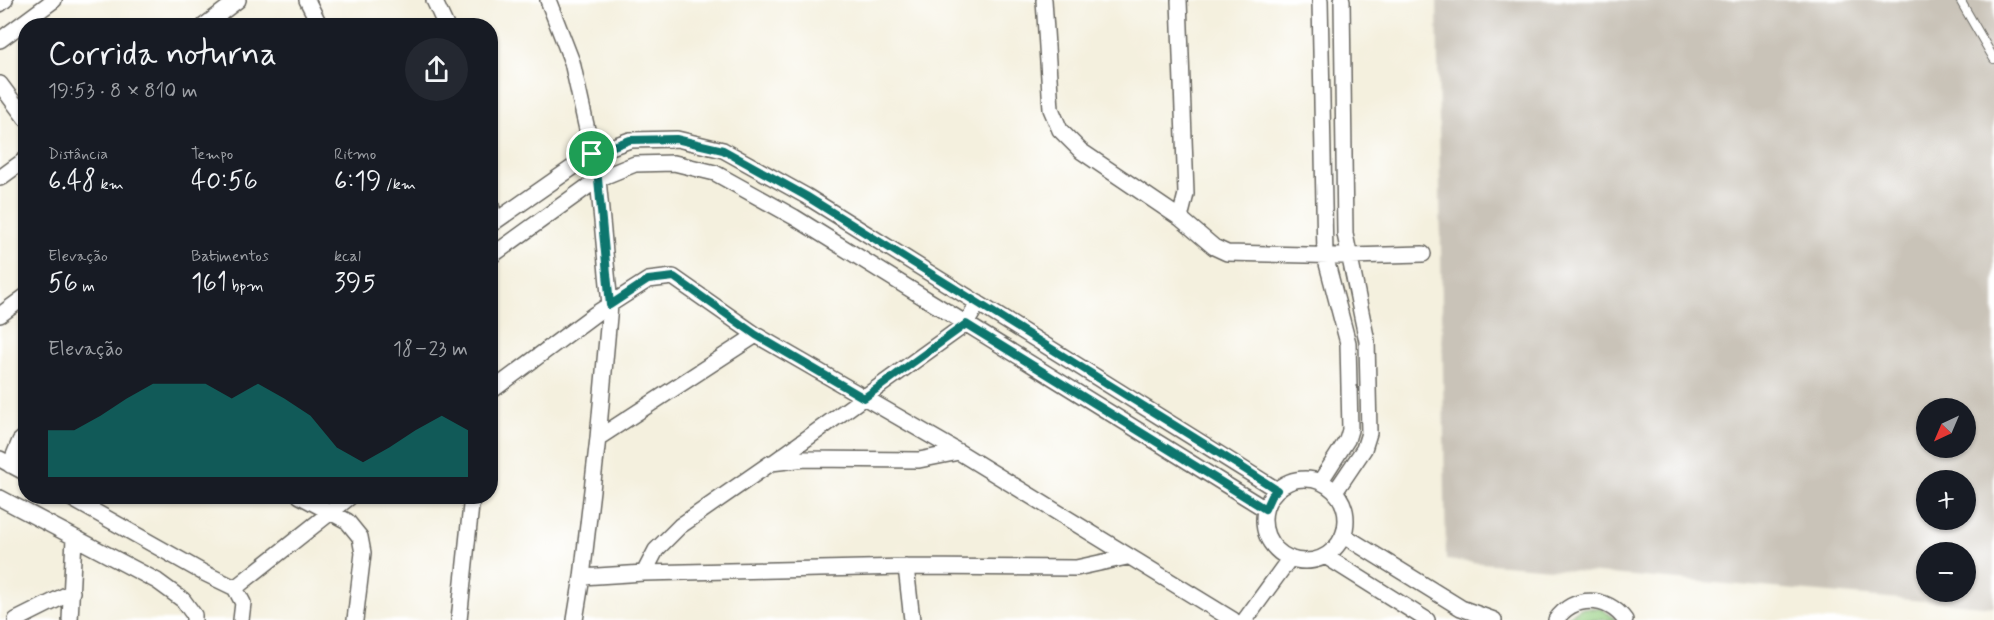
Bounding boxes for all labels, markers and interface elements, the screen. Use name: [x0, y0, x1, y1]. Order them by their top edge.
text: Corrida noturna: [48, 33, 277, 77]
button: share: [405, 38, 468, 101]
text: 19:53 · 8 × 810 m: [48, 78, 198, 105]
pin: [566, 128, 617, 179]
icon: arrive: [575, 137, 608, 170]
text: Distância: [48, 144, 108, 165]
text: Tempo: [191, 144, 233, 165]
text: Ritmo: [334, 144, 376, 165]
text: 6.48: [48, 165, 96, 199]
text: 40:56: [191, 165, 258, 199]
text: 6:19: [334, 165, 381, 199]
text: km: [96, 174, 124, 195]
text: /km: [381, 174, 416, 195]
text: Elevação: [48, 246, 108, 267]
text: Batimentos: [191, 246, 269, 267]
text: kcal: [334, 246, 361, 267]
text: 56: [48, 267, 78, 301]
text: 161: [191, 267, 227, 301]
text: 395: [334, 267, 376, 301]
text: m: [78, 276, 95, 297]
text: bpm: [227, 276, 264, 297]
text: Elevação: [48, 336, 123, 363]
text: 18–23 m: [393, 336, 468, 363]
north arrow: [1916, 398, 1976, 458]
map controls: [1916, 398, 1976, 602]
button: +: [1916, 470, 1976, 530]
button: −: [1916, 542, 1976, 602]

